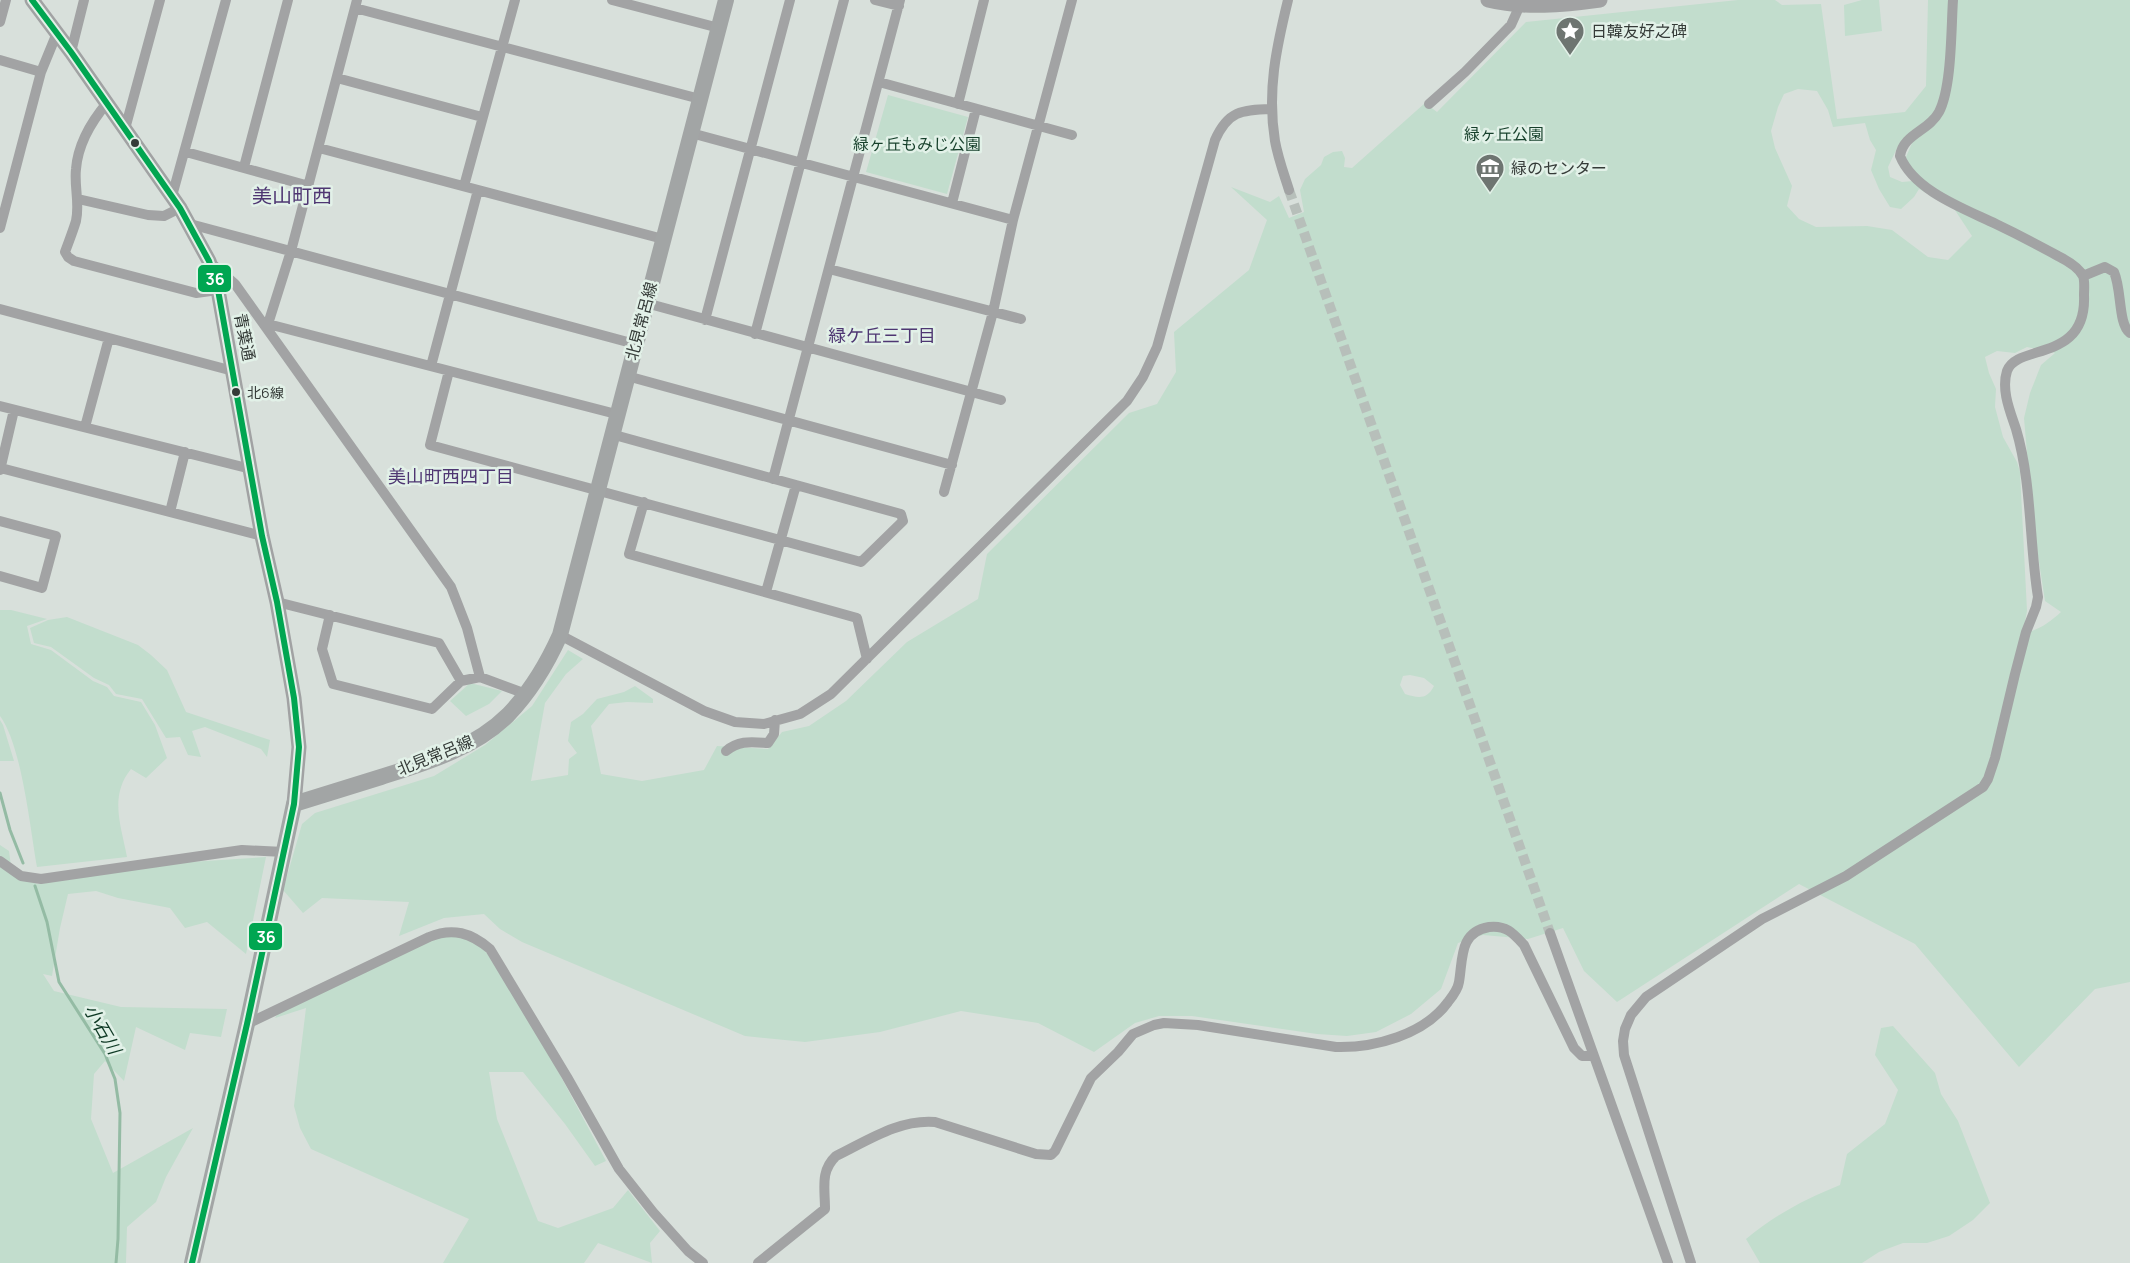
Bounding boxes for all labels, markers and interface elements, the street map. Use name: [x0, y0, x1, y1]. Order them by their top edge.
place icon: 日韓友好之碑: [1554, 15, 1586, 57]
place label: 日韓友好之碑: [1591, 20, 1687, 42]
park label: 緑ヶ丘公園: [1464, 123, 1544, 145]
park label: 緑ヶ丘もみじ公園: [853, 133, 981, 155]
unlabelled marker: [129, 137, 141, 149]
museum icon: 緑のセンター: [1474, 152, 1506, 194]
place label: 緑のセンター: [1511, 157, 1607, 179]
district label: 美山町西: [252, 182, 332, 209]
line badge: 36: [197, 264, 232, 293]
text: 36: [205, 268, 225, 290]
street label: 北見常呂線: [620, 280, 662, 362]
street label: 青葉通: [230, 311, 260, 363]
district label: 緑ケ丘三丁目: [828, 323, 936, 347]
place label: 北6線: [247, 383, 284, 402]
marker: 北6線: [230, 386, 242, 398]
district label: 美山町西四丁目: [388, 464, 514, 488]
street label: 北見常呂線: [394, 730, 476, 780]
line badge: 36: [248, 922, 283, 951]
text: 36: [256, 926, 276, 948]
water label: 小石川: [79, 1000, 128, 1060]

